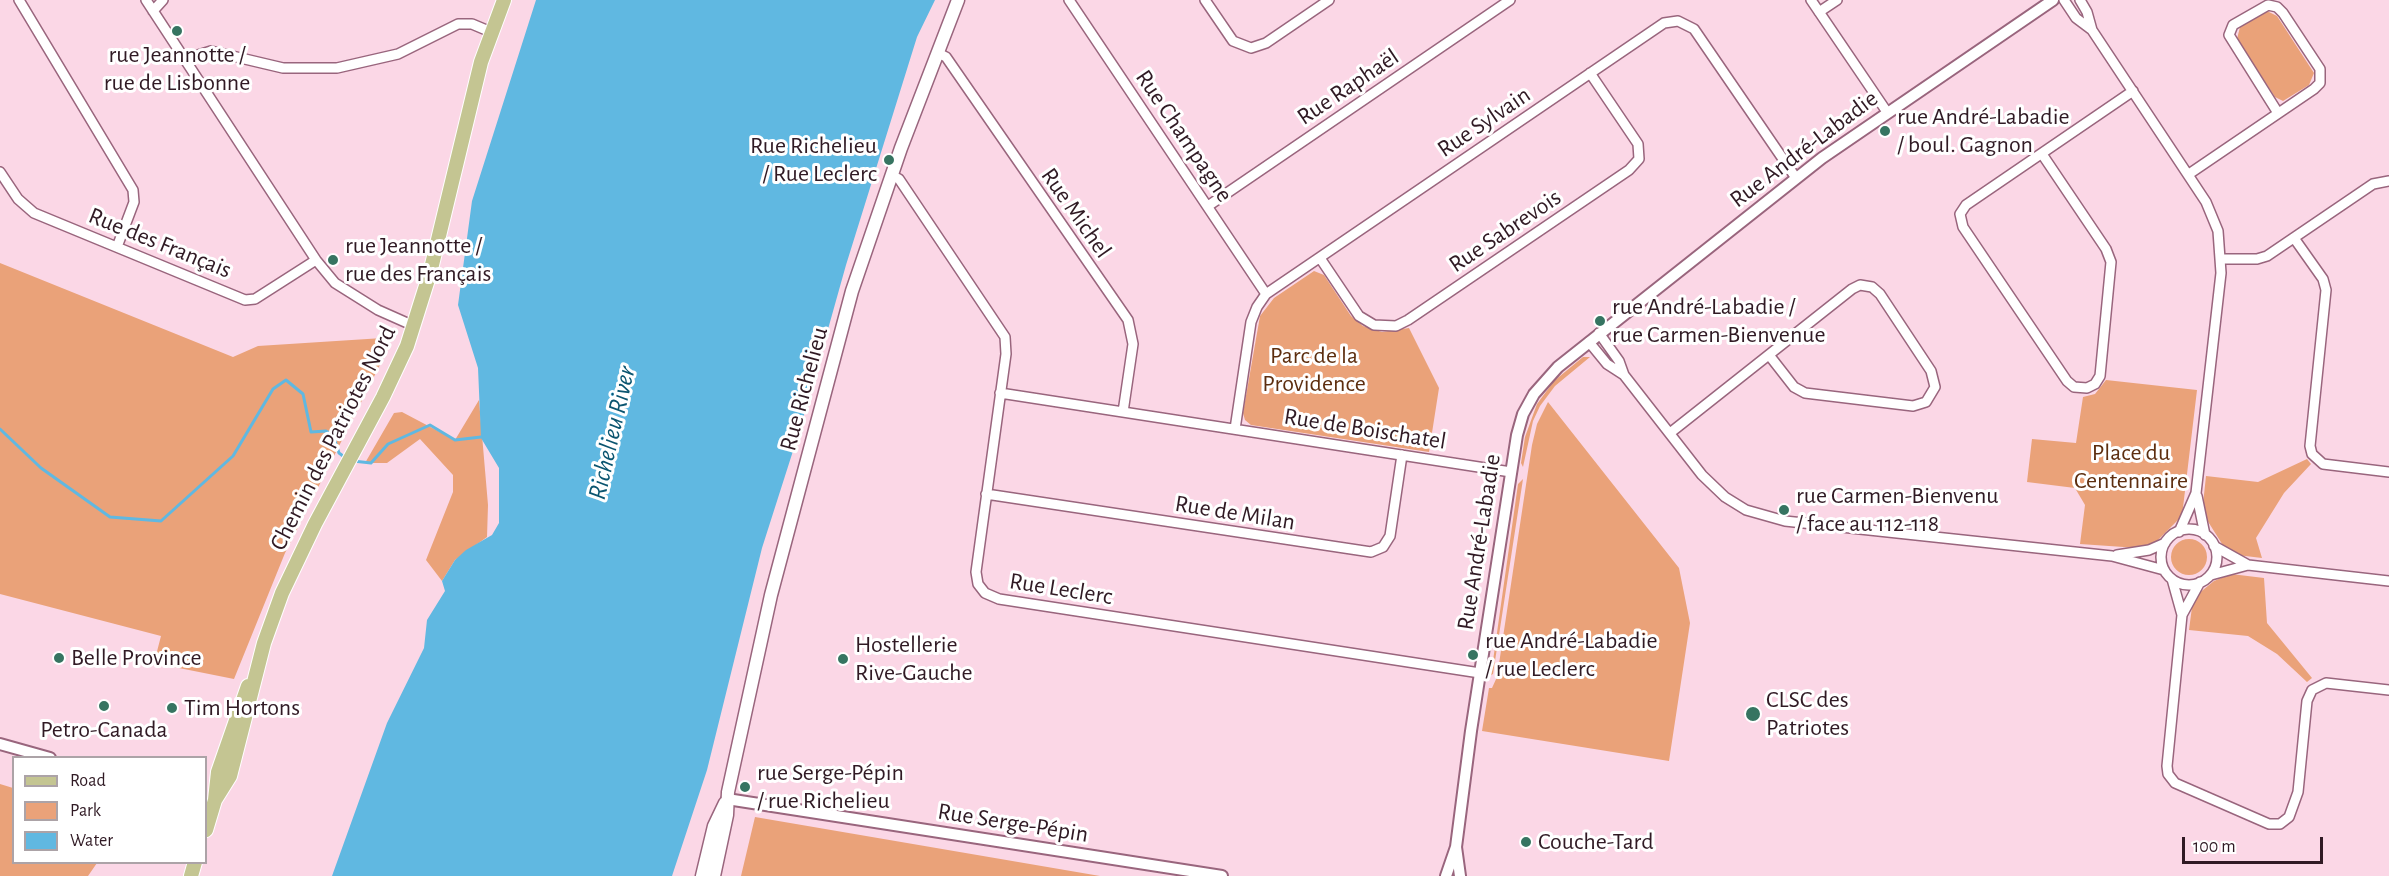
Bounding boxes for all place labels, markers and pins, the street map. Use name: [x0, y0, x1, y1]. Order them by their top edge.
marker: rue Jeannotte / rue de Lisbonne: [170, 24, 184, 38]
place label: rue Jeannotte / rue de Lisbonne: [104, 41, 250, 97]
place label: rue André-Labadie / boul. Gagnon: [1897, 103, 2070, 159]
marker: rue André-Labadie / boul. Gagnon: [1878, 124, 1892, 138]
place label: Rue Richelieu / Rue Leclerc: [750, 132, 877, 188]
marker: Rue Richelieu / Rue Leclerc: [882, 153, 896, 167]
place label: rue Jeannotte / rue des Français: [345, 232, 491, 288]
marker: rue Jeannotte / rue des Français: [326, 253, 340, 267]
place label: rue André-Labadie / rue Carmen-Bienvenue: [1612, 293, 1826, 349]
marker: rue André-Labadie / rue Carmen-Bienvenue: [1593, 314, 1607, 328]
place label: rue Carmen-Bienvenu / face au 112-118: [1796, 482, 1999, 538]
marker: rue Carmen-Bienvenu / face au 112-118: [1777, 503, 1791, 517]
place label: rue André-Labadie / rue Leclerc: [1485, 627, 1658, 683]
place label: Hostellerie Rive-Gauche: [855, 631, 973, 687]
place label: Belle Province: [71, 644, 202, 672]
marker: rue André-Labadie / rue Leclerc: [1466, 648, 1480, 662]
marker: Belle Province: [52, 651, 66, 665]
marker: Hostellerie Rive-Gauche: [836, 652, 850, 666]
place label: CLSC des Patriotes: [1766, 686, 1849, 742]
place label: Tim Hortons: [184, 694, 300, 722]
marker: Petro-Canada: [97, 699, 111, 713]
marker: Tim Hortons: [165, 701, 179, 715]
marker: CLSC des Patriotes: [1744, 705, 1762, 723]
place label: Petro-Canada: [40, 716, 168, 744]
place label: rue Serge-Pépin / rue Richelieu: [757, 759, 904, 815]
marker: rue Serge-Pépin / rue Richelieu: [738, 780, 752, 794]
place label: Couche-Tard: [1538, 828, 1654, 856]
marker: Couche-Tard: [1519, 835, 1533, 849]

